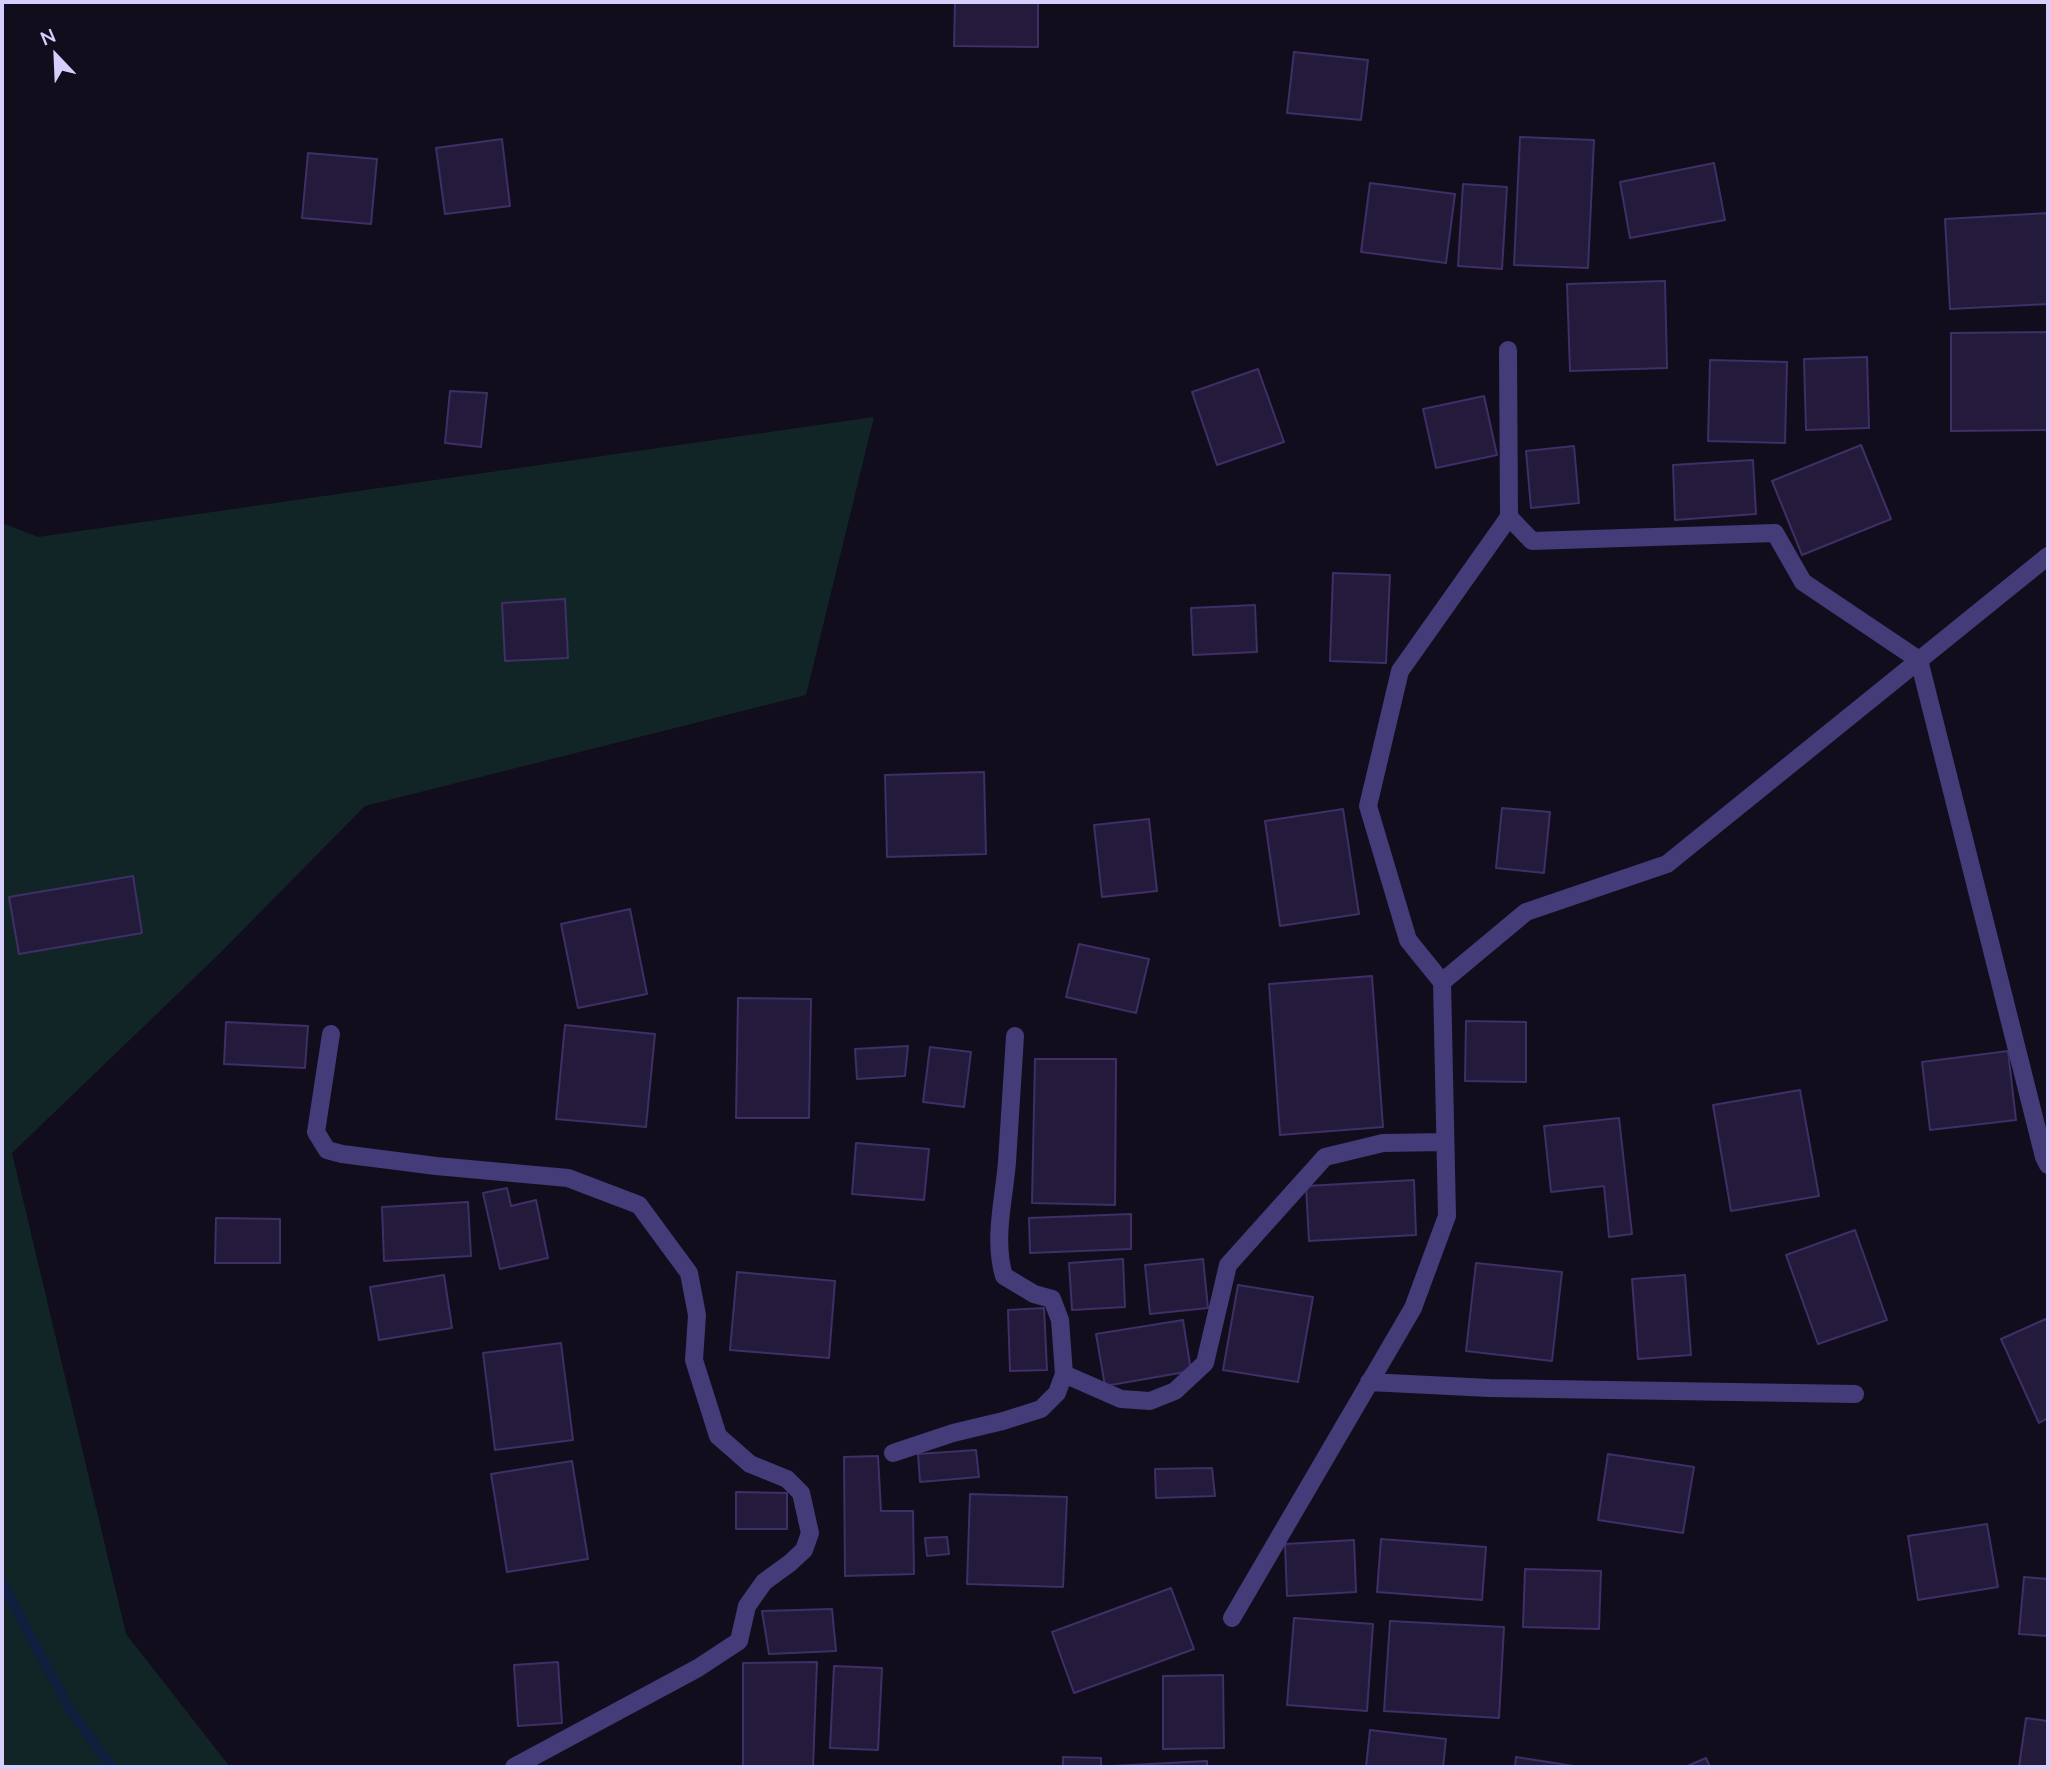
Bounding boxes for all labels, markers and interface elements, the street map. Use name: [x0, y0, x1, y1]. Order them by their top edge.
north arrow: [21, 21, 91, 91]
text: N: [36, 23, 59, 51]

